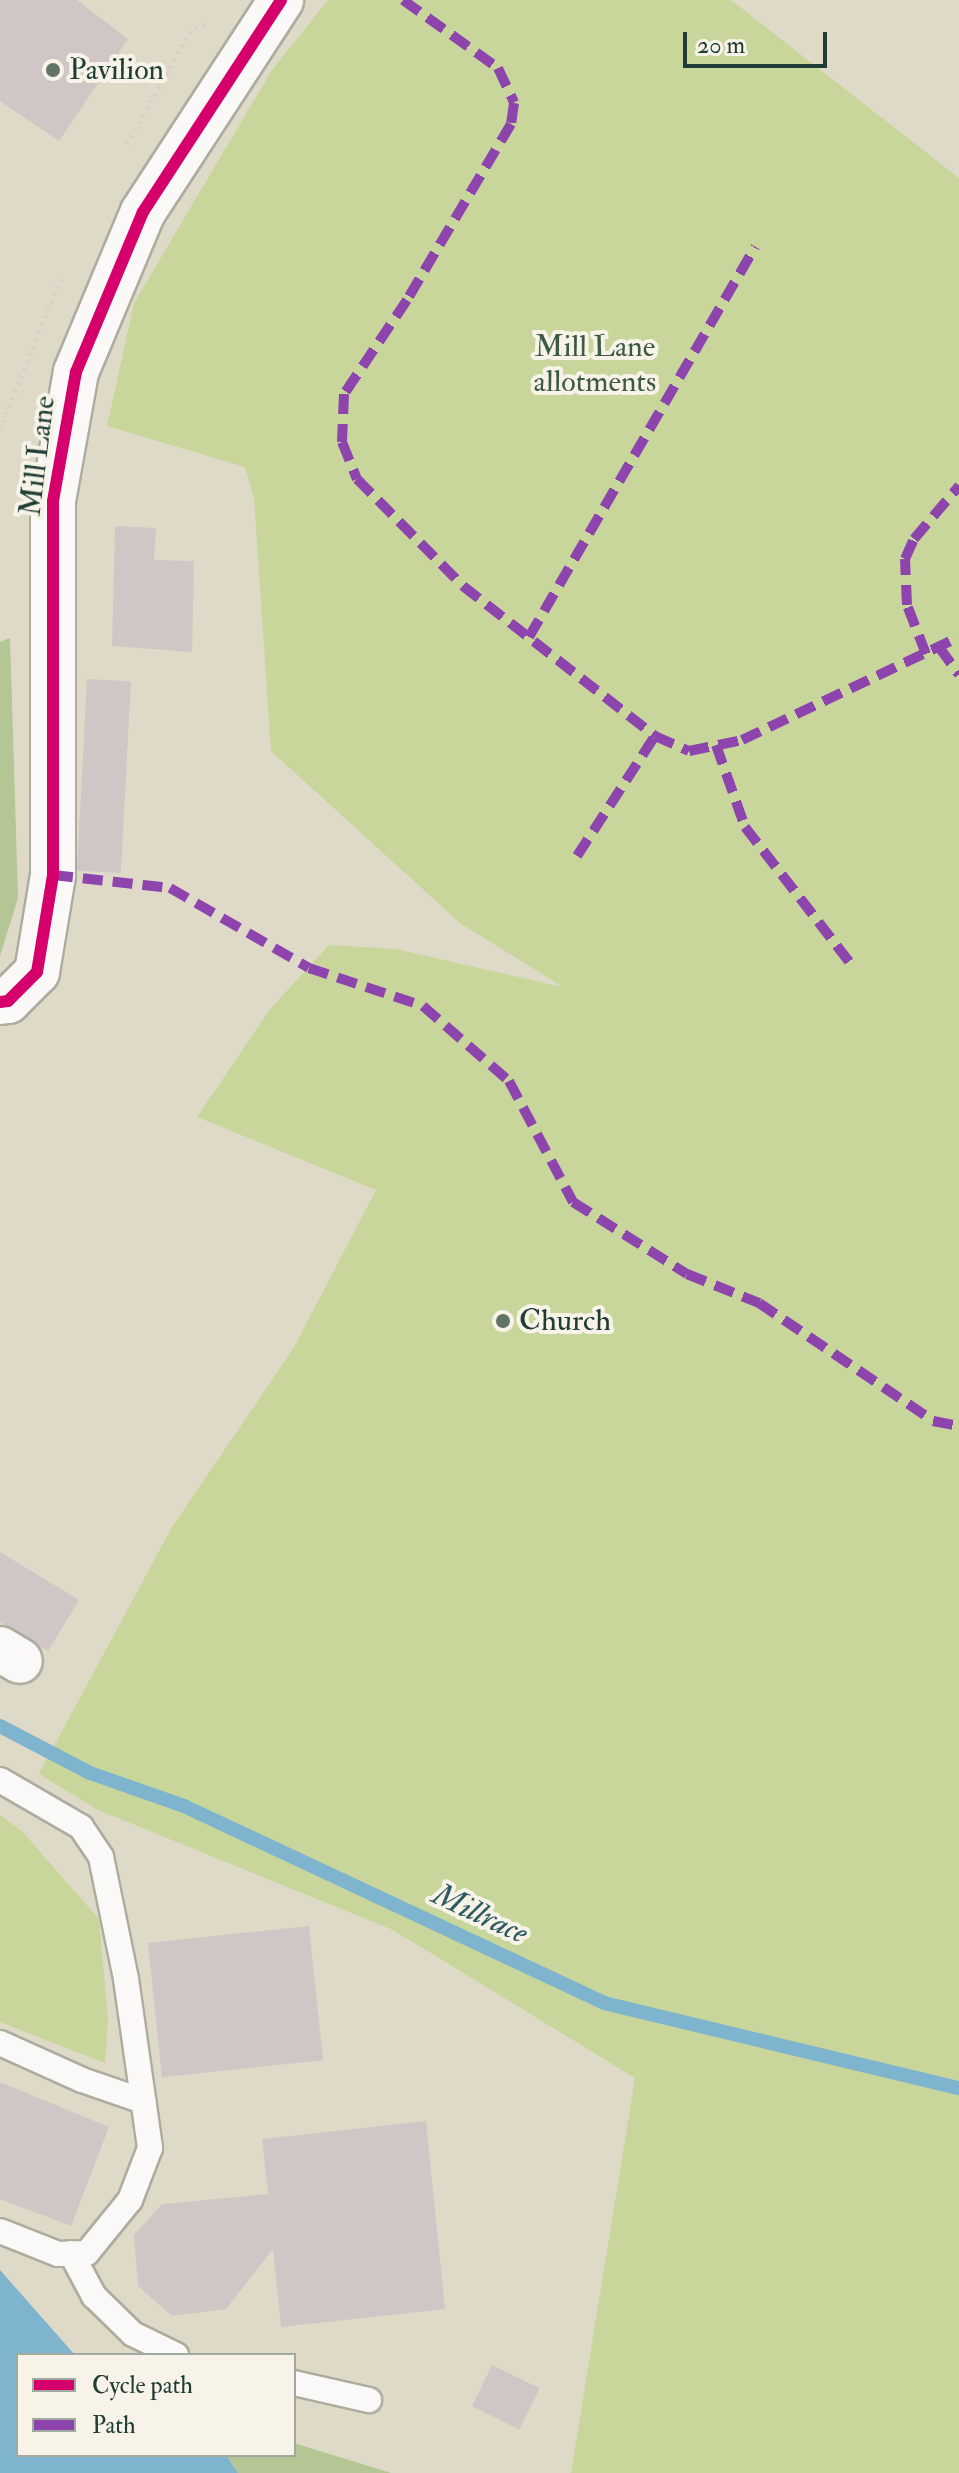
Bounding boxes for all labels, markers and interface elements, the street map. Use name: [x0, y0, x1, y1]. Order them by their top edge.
scale bar: [687, 16, 831, 66]
text: 20 m: [697, 30, 745, 61]
place label: Pavilion: [69, 52, 164, 88]
marker: Pavilion: [44, 61, 62, 79]
park label: Mill Lane allotments: [534, 329, 656, 400]
street label: Mill Lane: [13, 394, 63, 518]
place label: Church: [519, 1303, 611, 1339]
marker: Church: [494, 1312, 512, 1330]
water label: Millrace: [426, 1875, 534, 1953]
legend: [16, 2353, 296, 2457]
text: Cycle path: [92, 2370, 193, 2401]
text: Path: [92, 2410, 136, 2441]

